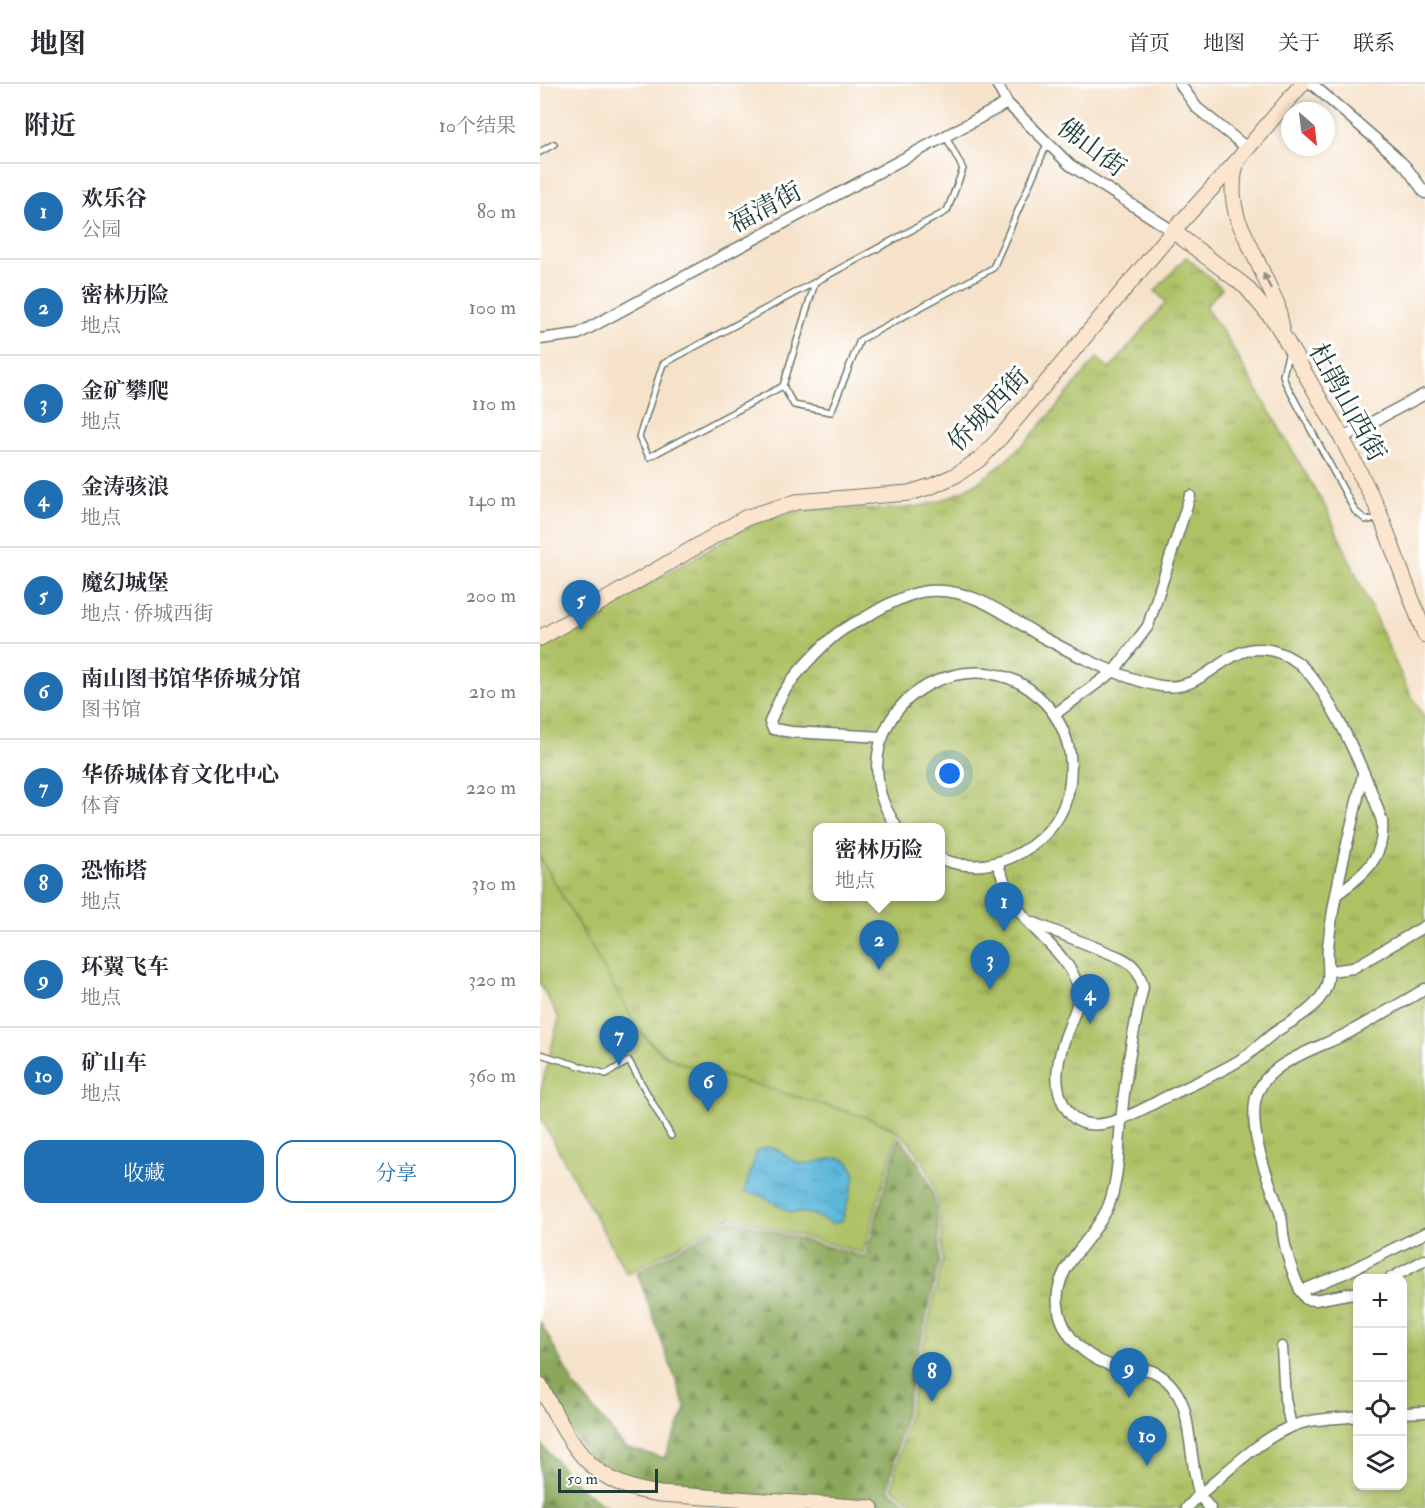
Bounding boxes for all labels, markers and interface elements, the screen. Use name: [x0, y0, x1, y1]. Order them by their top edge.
text: 地图: [30, 27, 86, 62]
text: 首页: [1128, 30, 1170, 57]
text: 地图: [1203, 30, 1245, 57]
text: 关于: [1278, 30, 1320, 57]
text: 联系: [1353, 30, 1395, 57]
north arrow: [1281, 102, 1335, 156]
text: 附近: [24, 110, 76, 142]
street label: 佛山街: [1051, 112, 1132, 184]
text: 10个结果: [439, 113, 516, 138]
street label: 福清街: [724, 175, 807, 240]
text: 欢乐谷: [81, 185, 147, 213]
text: 1: [40, 199, 47, 224]
text: 80 m: [477, 199, 516, 224]
text: 公园: [81, 217, 121, 242]
one-way arrow: [1262, 272, 1272, 289]
text: 密林历险: [81, 281, 169, 309]
text: 2: [38, 295, 49, 320]
text: 100 m: [469, 295, 516, 320]
text: 地点: [81, 313, 121, 338]
street label: 杜鹃山西街: [1302, 338, 1393, 467]
street label: 侨城西街: [941, 361, 1036, 458]
text: 金矿攀爬: [81, 377, 169, 405]
text: 3: [40, 391, 47, 416]
text: 110 m: [472, 391, 516, 416]
text: 地点: [81, 409, 121, 434]
text: 金涛骇浪: [81, 473, 169, 501]
text: 4: [38, 487, 49, 512]
text: 140 m: [468, 487, 516, 512]
text: 地点: [81, 505, 121, 530]
text: 魔幻城堡: [81, 569, 169, 597]
pin: 5: [562, 580, 600, 630]
text: 5: [39, 583, 48, 608]
text: 200 m: [466, 583, 516, 608]
text: 地点 · 侨城西街: [81, 601, 213, 626]
text: 南山图书馆华侨城分馆: [81, 665, 301, 693]
text: 6: [38, 679, 49, 704]
text: 210 m: [469, 679, 516, 704]
text: 图书馆: [81, 697, 141, 722]
your location: [935, 759, 964, 788]
text: 华侨城体育文化中心: [81, 761, 279, 789]
text: 7: [39, 775, 48, 800]
text: 220 m: [466, 775, 516, 800]
text: 体育: [81, 793, 121, 818]
popup: [813, 823, 945, 901]
text: 密林历险: [835, 836, 923, 864]
text: 恐怖塔: [81, 857, 147, 885]
text: 地点: [835, 868, 875, 893]
text: 8: [39, 871, 48, 896]
text: 310 m: [471, 871, 516, 896]
pin: 1: [984, 882, 1024, 932]
text: 地点: [81, 889, 121, 914]
pin: 2: [860, 920, 898, 970]
pin: 3: [970, 940, 1010, 990]
text: 环翼飞车: [81, 953, 169, 981]
text: 9: [38, 967, 49, 992]
text: 320 m: [468, 967, 516, 992]
pin: 4: [1070, 974, 1110, 1024]
text: 地点: [81, 985, 121, 1010]
pin: 7: [600, 1016, 638, 1066]
text: 矿山车: [81, 1049, 147, 1077]
pin: 6: [688, 1062, 728, 1112]
text: 10: [35, 1063, 52, 1088]
text: 360 m: [468, 1063, 516, 1088]
text: 地点: [81, 1081, 121, 1106]
button: 收藏: [24, 1140, 264, 1203]
button: 分享: [276, 1140, 516, 1203]
map controls: [1353, 1274, 1407, 1490]
button: +: [1353, 1274, 1407, 1328]
button: −: [1353, 1328, 1407, 1382]
pin: 9: [1110, 1348, 1148, 1398]
pin: 8: [912, 1352, 952, 1402]
button: locate: [1353, 1382, 1407, 1436]
pin: 10: [1128, 1416, 1166, 1466]
button: layers: [1353, 1436, 1407, 1490]
scale bar: [558, 1466, 658, 1494]
text: 50 m: [567, 1469, 598, 1489]

